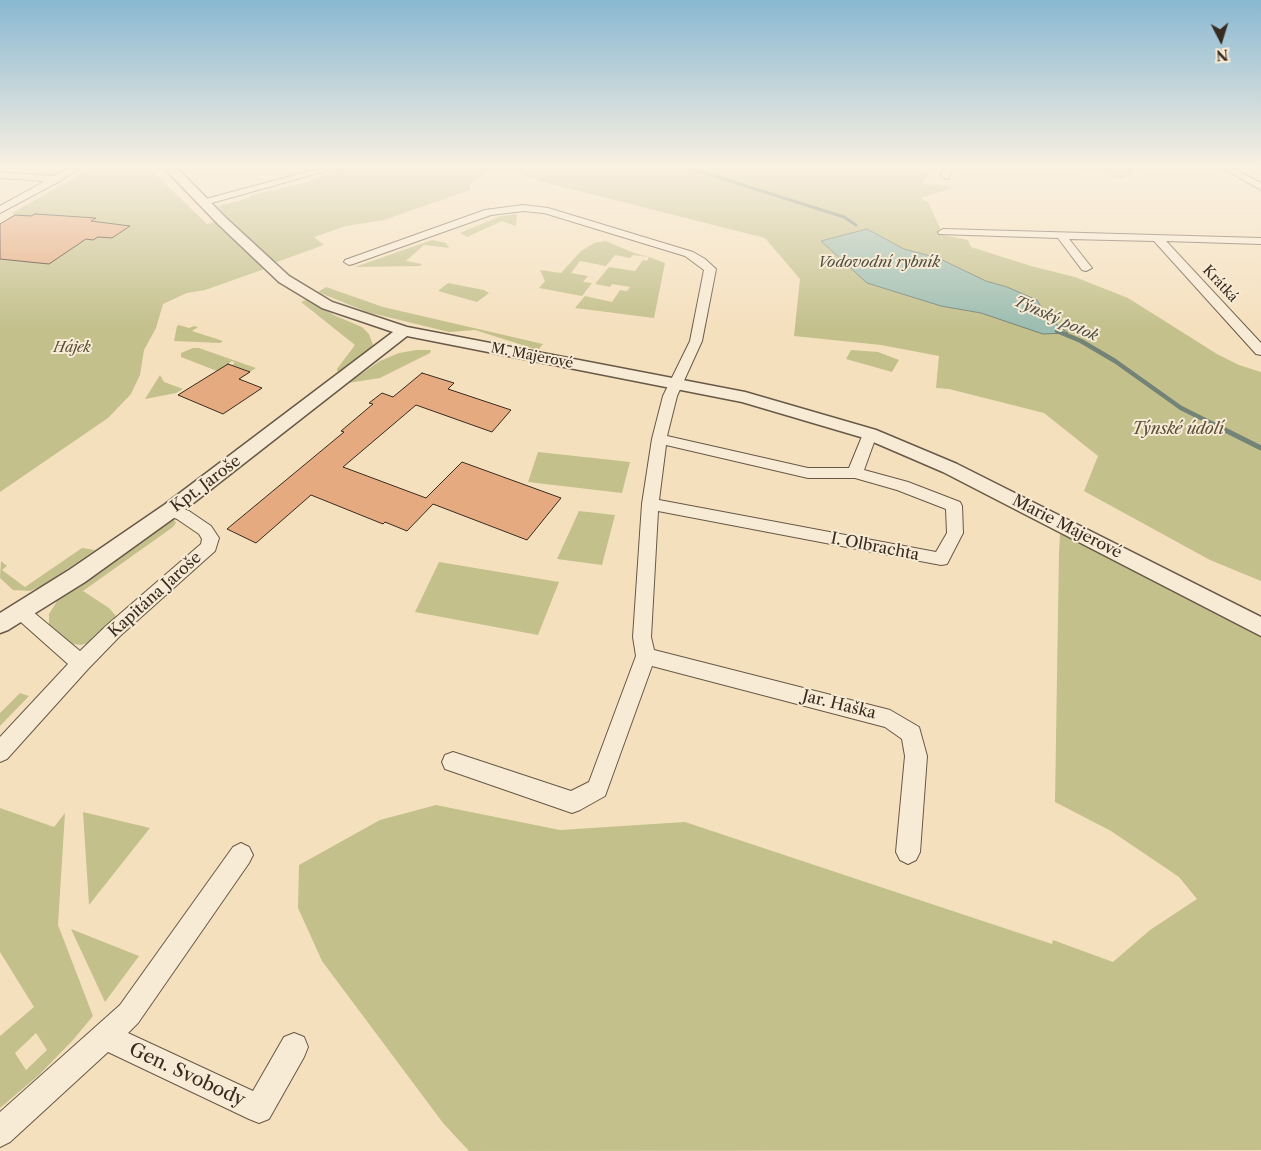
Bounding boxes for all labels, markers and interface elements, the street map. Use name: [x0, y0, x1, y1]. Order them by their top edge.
north arrow: [1196, 15, 1246, 65]
text: N: [1215, 45, 1229, 64]
water label: Vodovodní rybník: [818, 254, 940, 272]
street label: Krátká: [1199, 262, 1241, 306]
water label: Týnský potok: [1011, 292, 1101, 346]
park label: Hájek: [53, 340, 91, 356]
street label: M. Majerové: [489, 340, 575, 372]
park label: Týnské údolí: [1132, 419, 1224, 439]
street label: Kpt. Jaroše: [167, 451, 245, 517]
street label: Marie Majerové: [1009, 491, 1125, 563]
street label: I. Olbrachta: [829, 529, 921, 565]
street label: Kapitána Jaroše: [105, 548, 205, 642]
street label: Jar. Haška: [800, 687, 878, 723]
street label: Gen. Svobody: [125, 1038, 249, 1112]

